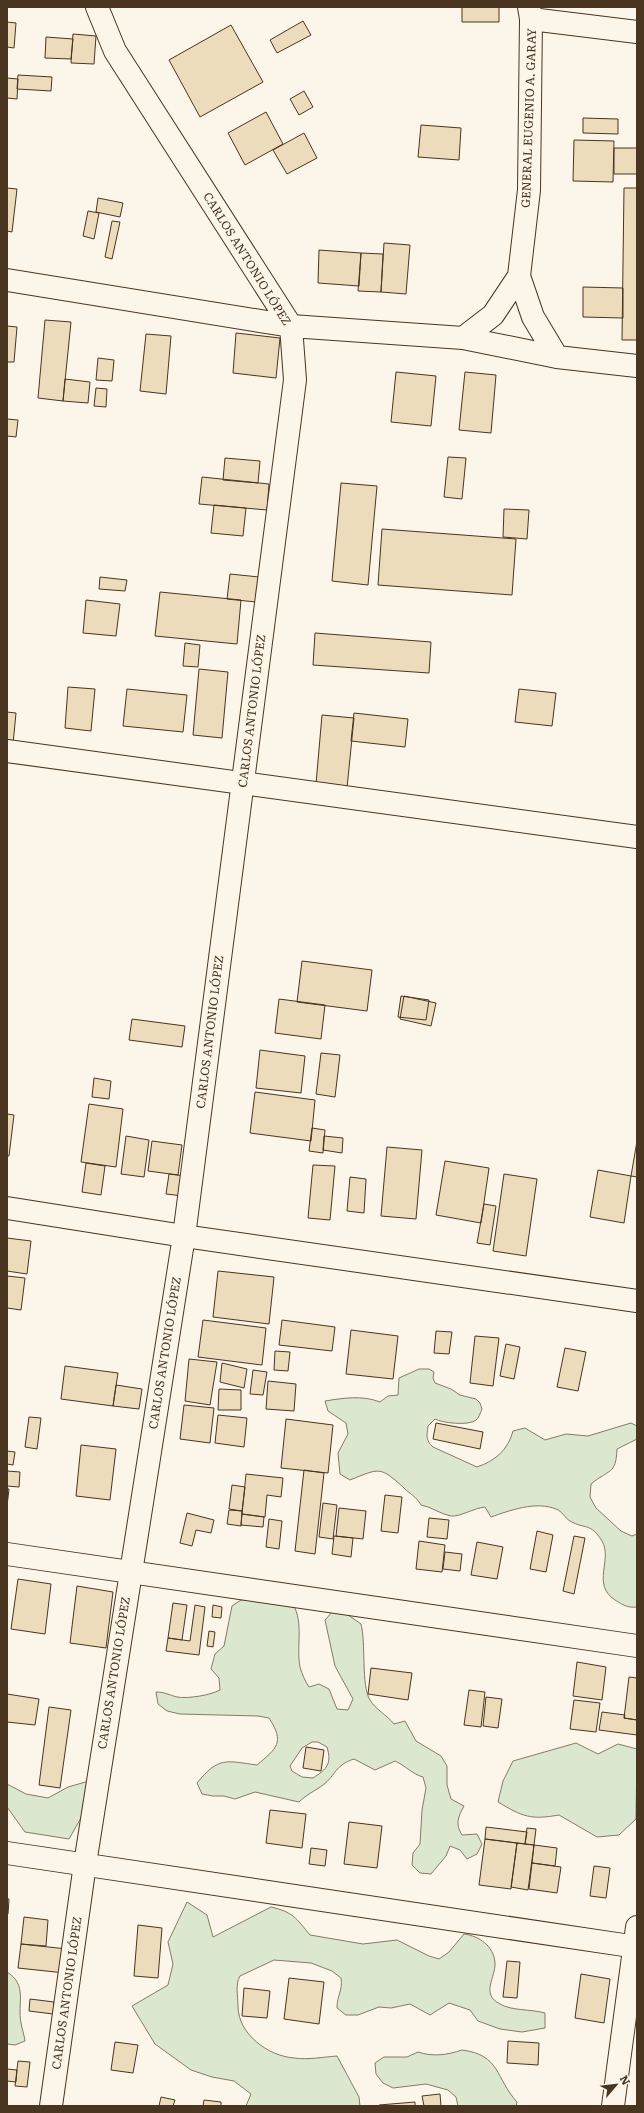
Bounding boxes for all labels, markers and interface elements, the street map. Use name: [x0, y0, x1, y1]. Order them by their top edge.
street label: GENERAL EUGENIO A. GARAY: [516, 27, 540, 208]
street label: CARLOS ANTONIO LÓPEZ: [199, 188, 296, 329]
street label: CARLOS ANTONIO LÓPEZ: [233, 633, 269, 789]
street label: CARLOS ANTONIO LÓPEZ: [191, 954, 227, 1110]
street label: CARLOS ANTONIO LÓPEZ: [143, 1275, 185, 1430]
street label: CARLOS ANTONIO LÓPEZ: [92, 1595, 134, 1750]
street label: CARLOS ANTONIO LÓPEZ: [46, 1915, 86, 2071]
north arrow: [596, 2065, 636, 2105]
text: N: [616, 2072, 635, 2088]

